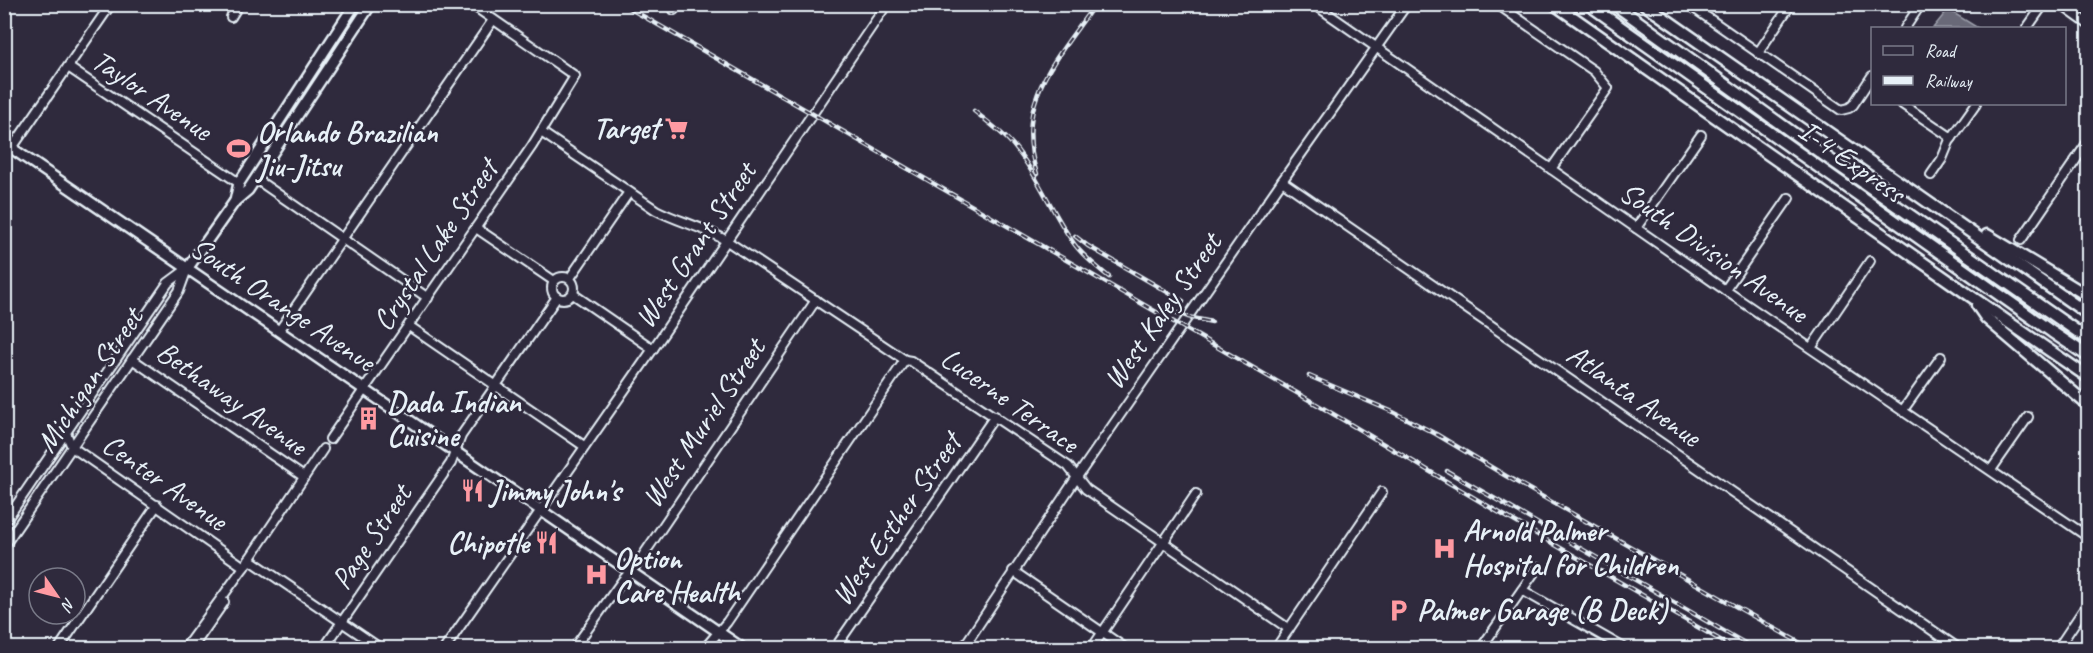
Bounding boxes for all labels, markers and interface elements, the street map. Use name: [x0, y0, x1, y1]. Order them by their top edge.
legend: [1871, 27, 2066, 105]
text: Road: [1925, 40, 1958, 62]
street label: Taylor Avenue: [85, 41, 221, 150]
text: Railway: [1925, 70, 1973, 92]
place label: Target: [593, 109, 664, 147]
street label: I-4 Express: [1791, 111, 1915, 213]
place label: Orlando Brazilian Jiu-Jitsu: [255, 113, 439, 185]
supermarket icon: Target: [664, 115, 690, 141]
sports icon: Orlando Brazilian Jiu-Jitsu: [226, 136, 252, 162]
street label: Crystal Lake Street: [364, 149, 508, 338]
street label: West Grant Street: [626, 152, 766, 335]
street label: South Division Avenue: [1612, 173, 1817, 332]
street label: West Kaley Street: [1094, 223, 1231, 396]
street label: South Orange Avenue: [183, 228, 385, 381]
street label: Michigan Street: [27, 298, 153, 459]
street label: West Muriel Street: [633, 329, 775, 515]
street label: Bethaway Avenue: [149, 332, 317, 465]
street label: Atlanta Avenue: [1560, 335, 1710, 456]
street label: Lucerne Terrace: [934, 339, 1088, 463]
place label: Dada Indian Cuisine: [387, 383, 522, 455]
building icon: Dada Indian Cuisine: [356, 406, 382, 432]
street label: West Esther Street: [823, 422, 972, 613]
street label: Center Avenue: [95, 425, 237, 540]
place label: Jimmy John's: [488, 472, 624, 510]
street label: Page Street: [322, 475, 422, 597]
restaurant icon: Jimmy John's: [459, 478, 485, 504]
place label: Arnold Palmer Hospital for Children: [1463, 512, 1679, 584]
place label: Chipotle: [447, 524, 531, 562]
restaurant icon: Chipotle: [534, 530, 560, 556]
hospital icon: Arnold Palmer Hospital for Children: [1432, 535, 1458, 561]
place label: Option Care Health: [614, 539, 742, 611]
hospital icon: Option Care Health: [583, 562, 609, 588]
north arrow: [27, 566, 87, 626]
place label: Palmer Garage (B Deck): [1417, 591, 1669, 629]
text: N: [56, 594, 80, 616]
parking icon: Palmer Garage (B Deck): [1386, 597, 1412, 623]

